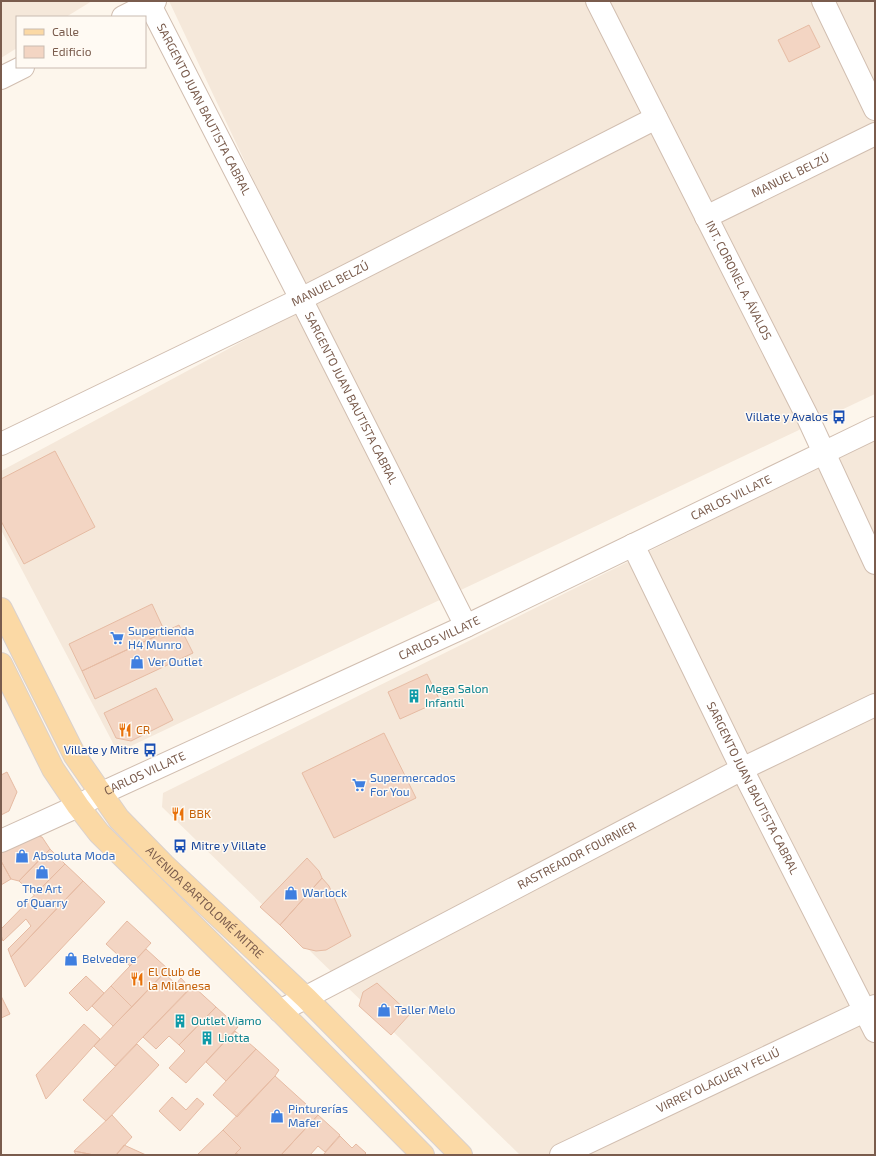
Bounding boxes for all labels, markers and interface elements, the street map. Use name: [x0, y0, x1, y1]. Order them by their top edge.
legend: [16, 16, 146, 68]
street label: SARGENTO JUAN BAUTISTA CABRAL: [155, 21, 254, 197]
text: Calle: [52, 24, 79, 38]
text: Edificio: [52, 44, 92, 58]
street label: MANUEL BELZÚ: [749, 150, 831, 200]
street label: INT. CORONEL A. ÁVALOS: [703, 218, 775, 342]
street label: MANUEL BELZÚ: [289, 258, 371, 309]
street label: SARGENTO JUAN BAUTISTA CABRAL: [303, 309, 401, 486]
place label: Villate y Avalos: [746, 409, 828, 423]
bus stop icon: Villate y Avalos: [831, 409, 847, 425]
street label: CARLOS VILLATE: [688, 471, 774, 522]
street label: CARLOS VILLATE: [396, 612, 482, 662]
place label: Supertienda H4 Munro: [128, 623, 194, 651]
supermarket icon: Supertienda H4 Munro: [109, 630, 125, 646]
shop icon: Ver Outlet: [129, 654, 145, 670]
place label: Ver Outlet: [148, 654, 203, 668]
place label: Mega Salon Infantil: [425, 681, 489, 709]
building icon: Mega Salon Infantil: [406, 688, 422, 704]
street label: SARGENTO JUAN BAUTISTA CABRAL: [704, 699, 802, 876]
restaurant icon: CR: [117, 722, 133, 738]
place label: CR: [136, 722, 150, 736]
place label: Villate y Mitre: [64, 742, 139, 756]
bus stop icon: Villate y Mitre: [142, 742, 158, 758]
street label: CARLOS VILLATE: [101, 748, 188, 797]
place label: Supermercados For You: [370, 770, 456, 798]
supermarket icon: Supermercados For You: [351, 777, 367, 793]
restaurant icon: BBK: [170, 806, 186, 822]
place label: BBK: [189, 806, 211, 820]
street label: RASTREADOR FOURNIER: [515, 818, 638, 891]
bus stop icon: Mitre y Villate: [172, 838, 188, 854]
place label: Mitre y Villate: [191, 838, 266, 852]
street label: AVENIDA BARTOLOMÉ MITRE: [144, 843, 267, 961]
shop icon: Absoluta Moda: [14, 848, 30, 864]
place label: Absoluta Moda: [33, 848, 115, 862]
shop icon: The Art of Quarry: [34, 864, 50, 880]
place label: The Art of Quarry: [16, 881, 68, 910]
shop icon: Warlock: [283, 885, 299, 901]
place label: Warlock: [302, 885, 347, 899]
shop icon: Belvedere: [63, 951, 79, 967]
place label: Belvedere: [82, 951, 136, 965]
place label: El Club de la Milanesa: [148, 964, 211, 992]
restaurant icon: El Club de la Milanesa: [129, 971, 145, 987]
shop icon: Taller Melo: [376, 1002, 392, 1018]
place label: Taller Melo: [395, 1002, 456, 1016]
building icon: Outlet Viamo: [172, 1013, 188, 1029]
place label: Outlet Viamo: [191, 1013, 262, 1027]
building icon: Liotta: [199, 1030, 215, 1046]
place label: Liotta: [218, 1030, 250, 1044]
street label: VIRREY OLAGUER Y FELIÚ: [654, 1044, 782, 1115]
place label: Pinturerías Mafer: [288, 1101, 348, 1129]
shop icon: Pinturerías Mafer: [269, 1108, 285, 1124]

